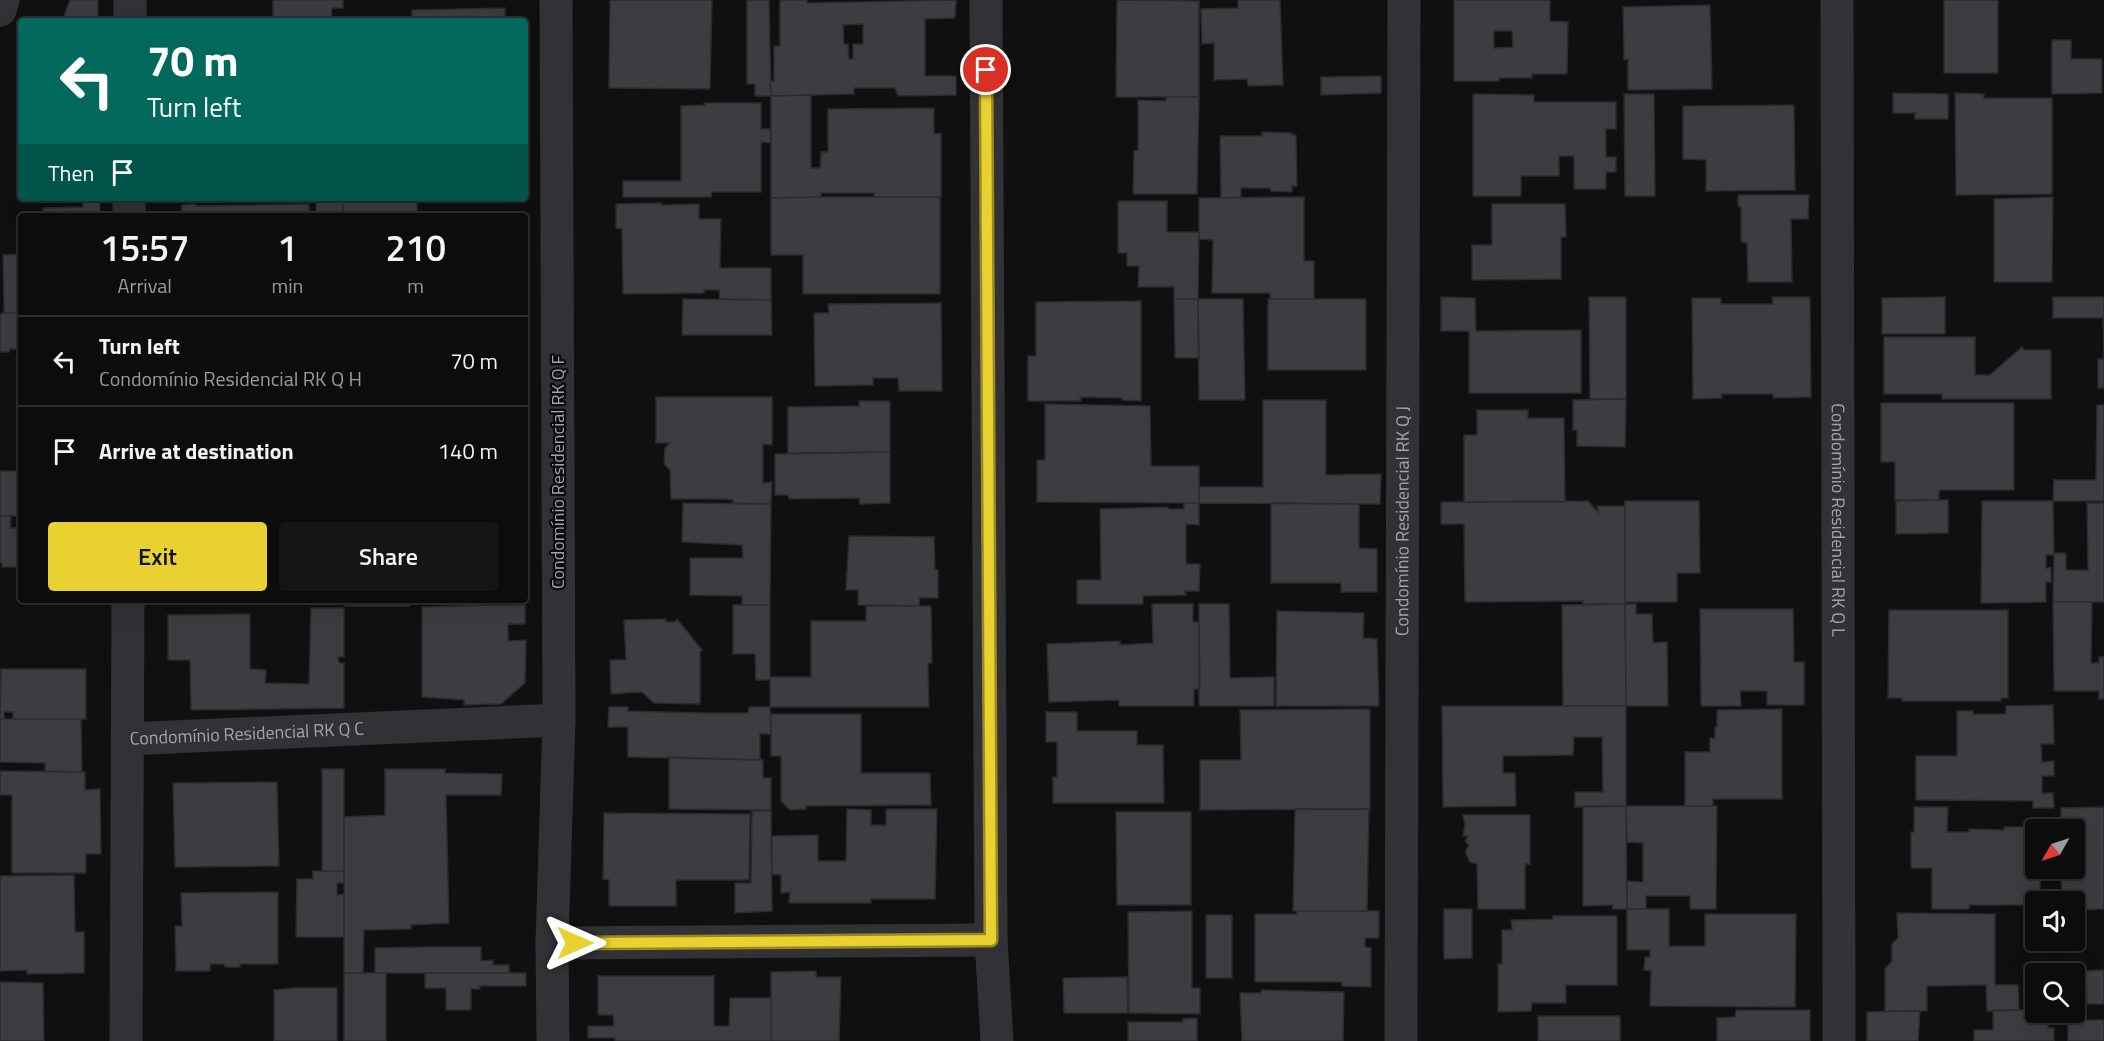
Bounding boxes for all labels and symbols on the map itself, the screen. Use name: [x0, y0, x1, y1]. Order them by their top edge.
pin: [960, 44, 1011, 95]
street label: Condomínio Residencial RK Q F: [544, 355, 571, 589]
street label: Condomínio Residencial RK Q L: [1825, 403, 1852, 637]
street label: Condomínio Residencial RK Q J: [1388, 406, 1416, 636]
street label: Condomínio Residencial RK Q C: [129, 715, 365, 752]
north arrow: [2025, 819, 2085, 879]
position arrow: [543, 911, 607, 975]

